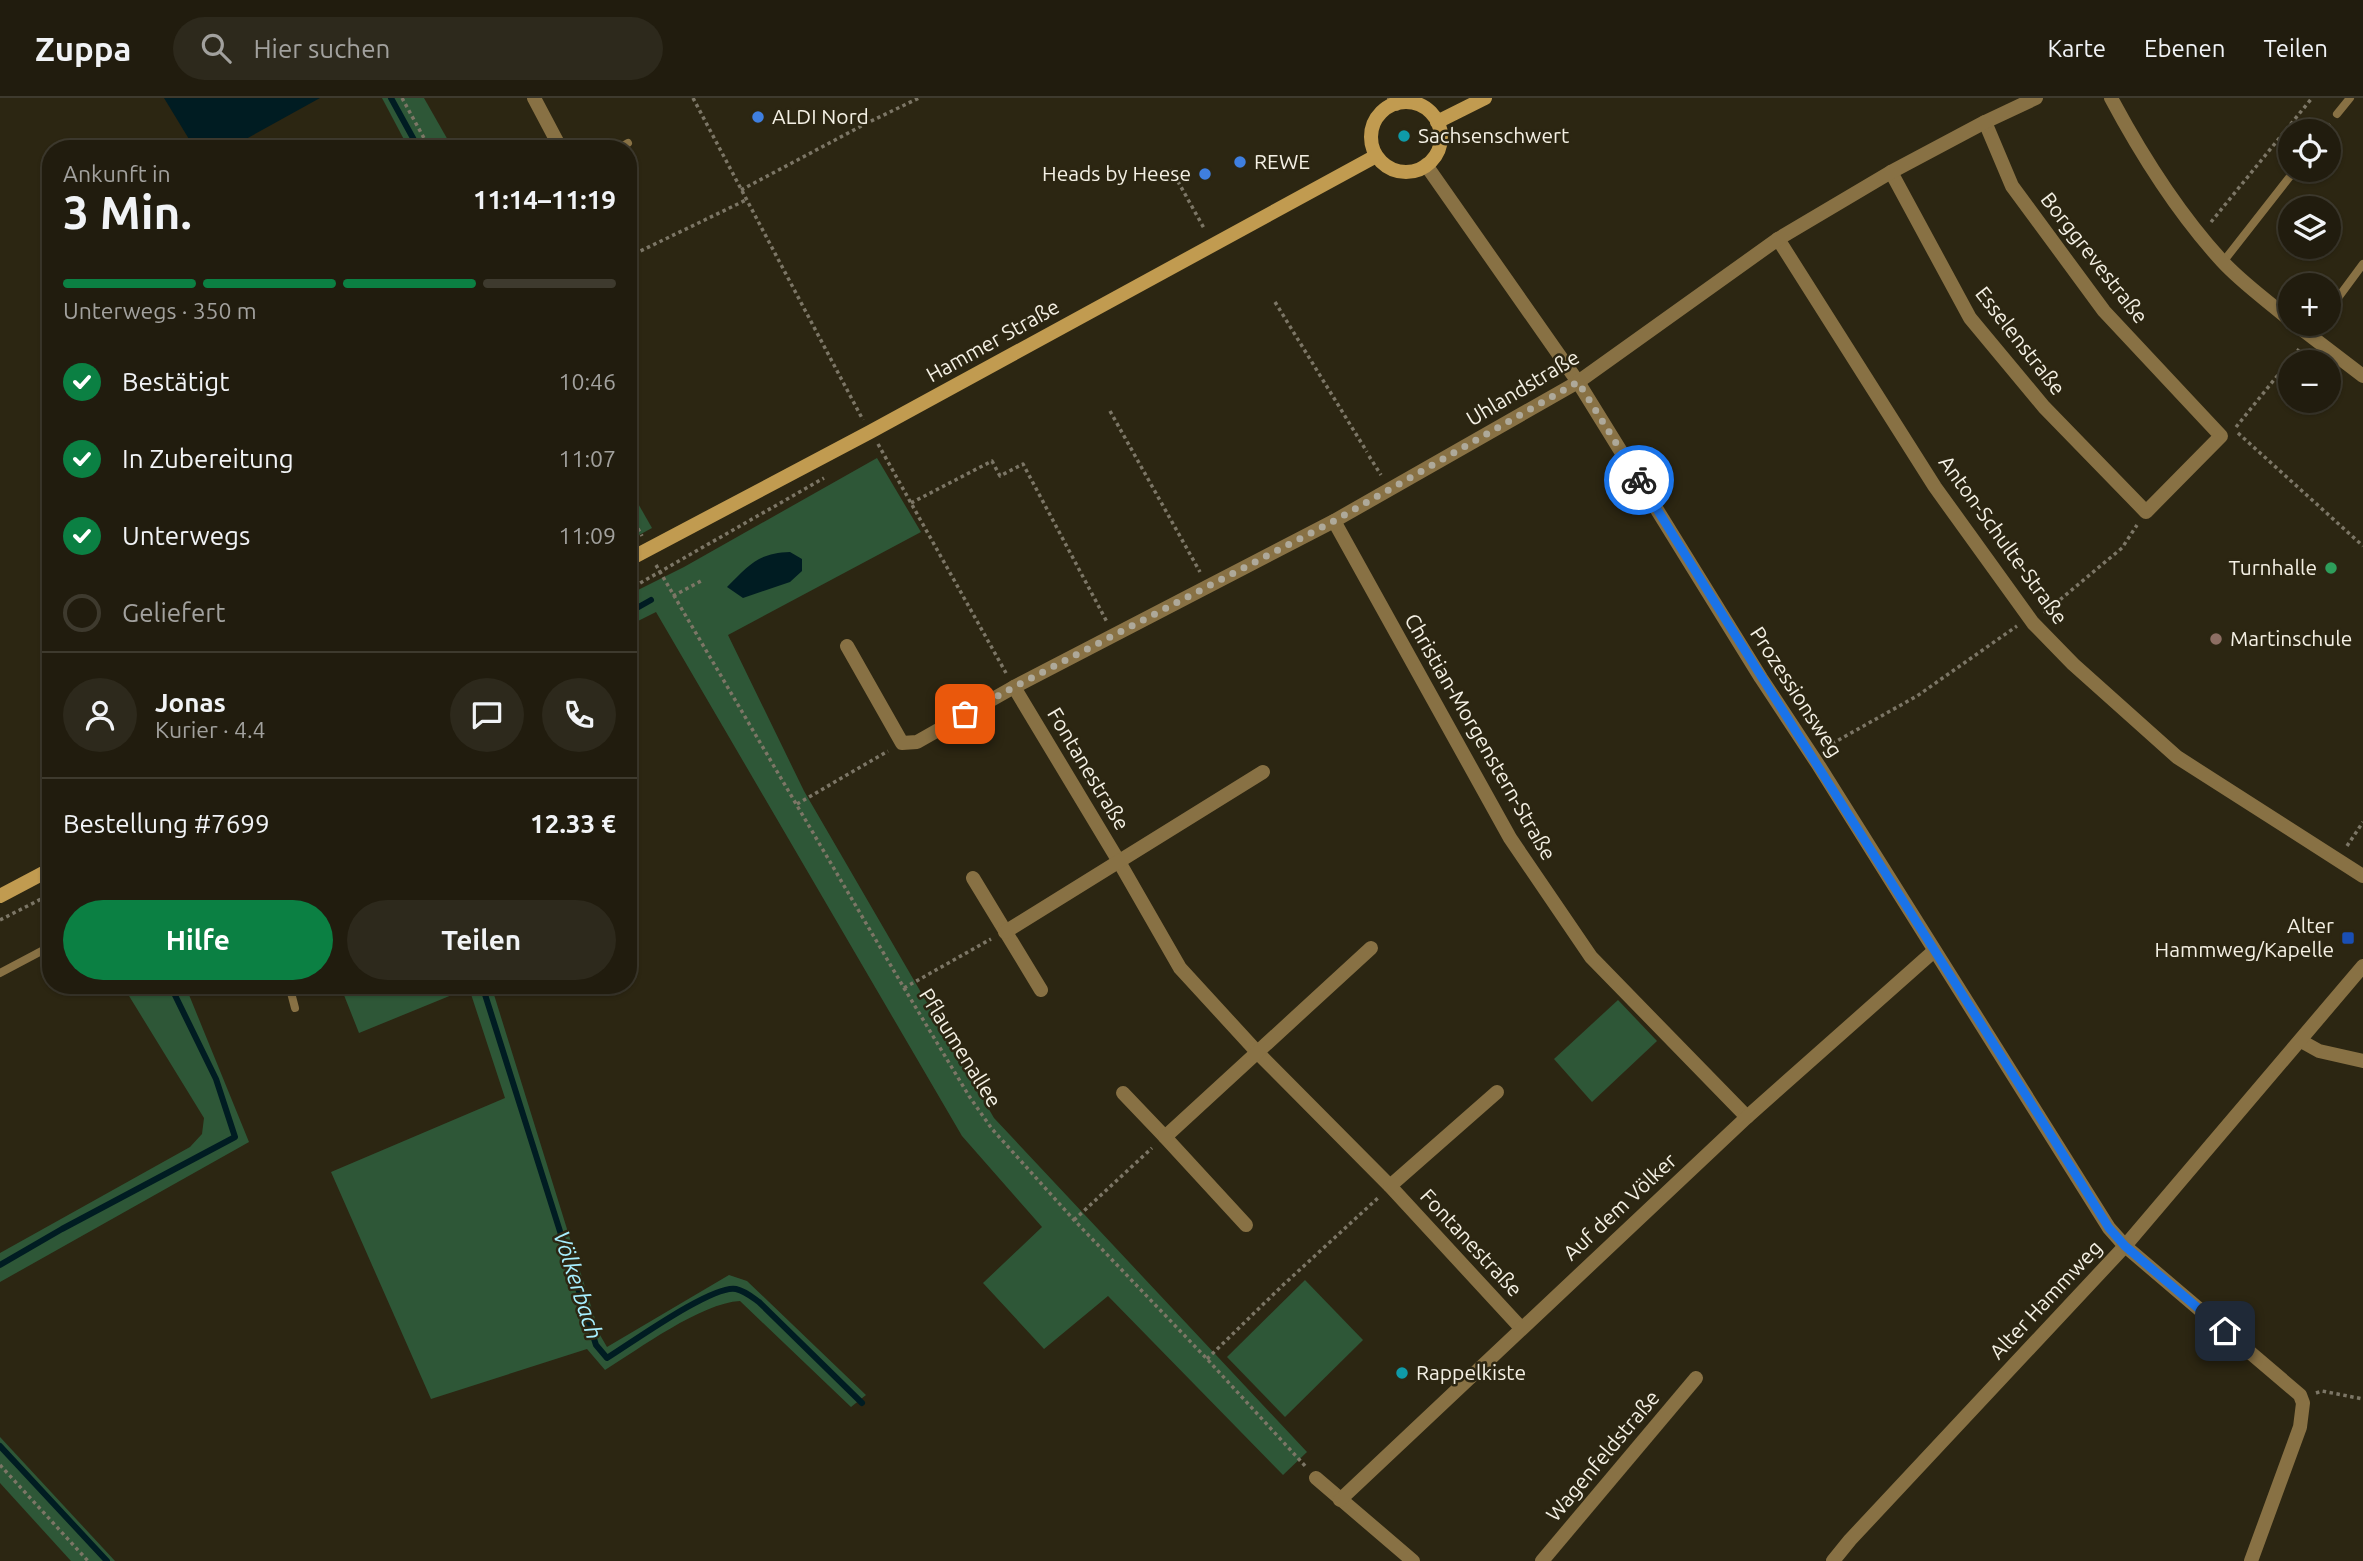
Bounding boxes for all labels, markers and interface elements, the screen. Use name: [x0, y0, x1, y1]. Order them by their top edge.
search box: [173, 17, 663, 80]
icon: search: [197, 29, 235, 67]
text: Zuppa: [35, 30, 131, 67]
text: Hier suchen: [253, 34, 390, 63]
text: Karte: [2047, 35, 2106, 62]
text: Ebenen: [2144, 35, 2225, 62]
text: Teilen: [2263, 35, 2328, 62]
place label: ALDI Nord: [772, 104, 869, 128]
marker: ALDI Nord: [750, 109, 766, 125]
map controls: [2278, 119, 2341, 413]
button: locate: [2278, 119, 2341, 182]
place label: Sachsenschwert: [1418, 123, 1569, 147]
marker: Sachsenschwert: [1396, 128, 1412, 144]
place label: REWE: [1254, 149, 1310, 173]
marker: REWE: [1232, 154, 1248, 170]
text: Ankunft in: [63, 161, 171, 186]
place label: Heads by Heese: [1042, 161, 1191, 185]
marker: Heads by Heese: [1197, 166, 1213, 182]
text: 11:14–11:19: [473, 185, 616, 214]
text: 3 Min.: [63, 186, 192, 238]
street label: Borggrevestraße: [2036, 187, 2153, 328]
button: layers: [2278, 196, 2341, 259]
button: +: [2278, 273, 2341, 336]
street label: Esselenstraße: [1971, 281, 2071, 399]
street label: Hammer Straße: [922, 294, 1063, 387]
text: Unterwegs · 350 m: [63, 298, 257, 323]
street label: Uhlandstraße: [1462, 344, 1583, 430]
button: −: [2278, 350, 2341, 413]
icon: check: [63, 363, 101, 401]
text: Bestätigt: [122, 367, 229, 396]
text: 10:46: [558, 369, 616, 394]
icon: check: [63, 440, 101, 478]
text: In Zubereitung: [122, 444, 294, 473]
courier: [1604, 445, 1674, 515]
text: 11:07: [558, 446, 616, 471]
street label: Anton-Schulte-Straße: [1935, 450, 2073, 628]
icon: bike: [1620, 461, 1658, 499]
icon: check: [63, 517, 101, 555]
text: Unterwegs: [122, 521, 250, 550]
text: 11:09: [558, 523, 616, 548]
place label: Turnhalle: [2229, 555, 2317, 579]
marker: Turnhalle: [2323, 560, 2339, 576]
text: Geliefert: [122, 598, 225, 627]
street label: Christian-Morgenstern-Straße: [1400, 609, 1561, 864]
street label: Prozessionsweg: [1746, 622, 1848, 761]
place label: Martinschule: [2230, 626, 2352, 650]
marker: Martinschule: [2208, 631, 2224, 647]
button: person: [63, 678, 137, 752]
button: chat: [450, 678, 524, 752]
button: phone: [542, 678, 616, 752]
pin: [935, 684, 995, 744]
text: Jonas: [155, 688, 226, 717]
icon: bag: [946, 695, 984, 733]
street label: Fontanestraße: [1043, 703, 1135, 834]
text: Kurier · 4.4: [155, 717, 266, 742]
text: Bestellung #7699: [63, 809, 270, 838]
text: 12.33 €: [530, 809, 616, 838]
button: Hilfe: [63, 900, 333, 980]
button: Teilen: [347, 900, 616, 980]
place label: Alter Hammweg/Kapelle: [2155, 913, 2334, 961]
marker: Alter Hammweg/Kapelle: [2340, 930, 2356, 946]
street label: Pflaumenallee: [915, 984, 1007, 1111]
street label: Auf dem Völker: [1558, 1148, 1681, 1265]
street label: Fontanestraße: [1416, 1184, 1528, 1301]
water label: Völkerbach: [549, 1227, 608, 1342]
street label: Alter Hammweg: [1984, 1235, 2106, 1364]
pin: [2195, 1301, 2255, 1361]
icon: home: [2206, 1312, 2244, 1350]
place label: Rappelkiste: [1416, 1360, 1526, 1384]
marker: Rappelkiste: [1394, 1365, 1410, 1381]
street label: Wagenfeldstraße: [1541, 1385, 1664, 1526]

